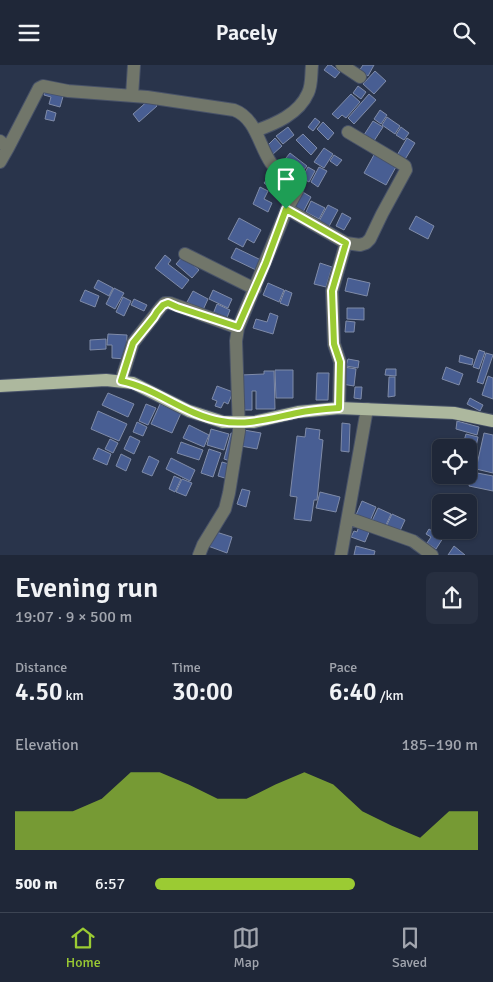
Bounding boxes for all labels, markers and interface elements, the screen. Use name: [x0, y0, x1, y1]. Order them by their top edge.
icon: menu: [15, 19, 43, 47]
text: Pacely: [216, 19, 277, 46]
icon: search: [450, 19, 478, 47]
pin: [265, 158, 307, 209]
icon: arrive: [272, 165, 300, 193]
map controls: [432, 439, 477, 539]
button: locate: [432, 439, 477, 484]
button: layers: [432, 494, 477, 539]
text: Evening run: [15, 571, 158, 605]
button: share: [426, 572, 478, 624]
text: 19:07 · 9 × 500 m: [15, 607, 132, 627]
text: Distance: [15, 659, 67, 676]
text: Time: [172, 659, 201, 676]
text: Pace: [329, 659, 357, 676]
text: 4.50: [15, 676, 62, 707]
text: 30:00: [172, 676, 233, 707]
text: 6:40: [329, 676, 377, 707]
text: km: [62, 687, 84, 704]
text: /km: [377, 687, 404, 704]
text: Elevation: [15, 735, 79, 755]
text: 185–190 m: [401, 735, 478, 755]
text: 500 m: [15, 874, 57, 894]
text: 6:57: [95, 874, 125, 894]
tab: Home: [66, 924, 101, 971]
tab: Map: [232, 924, 260, 971]
tab: Saved: [392, 924, 427, 971]

